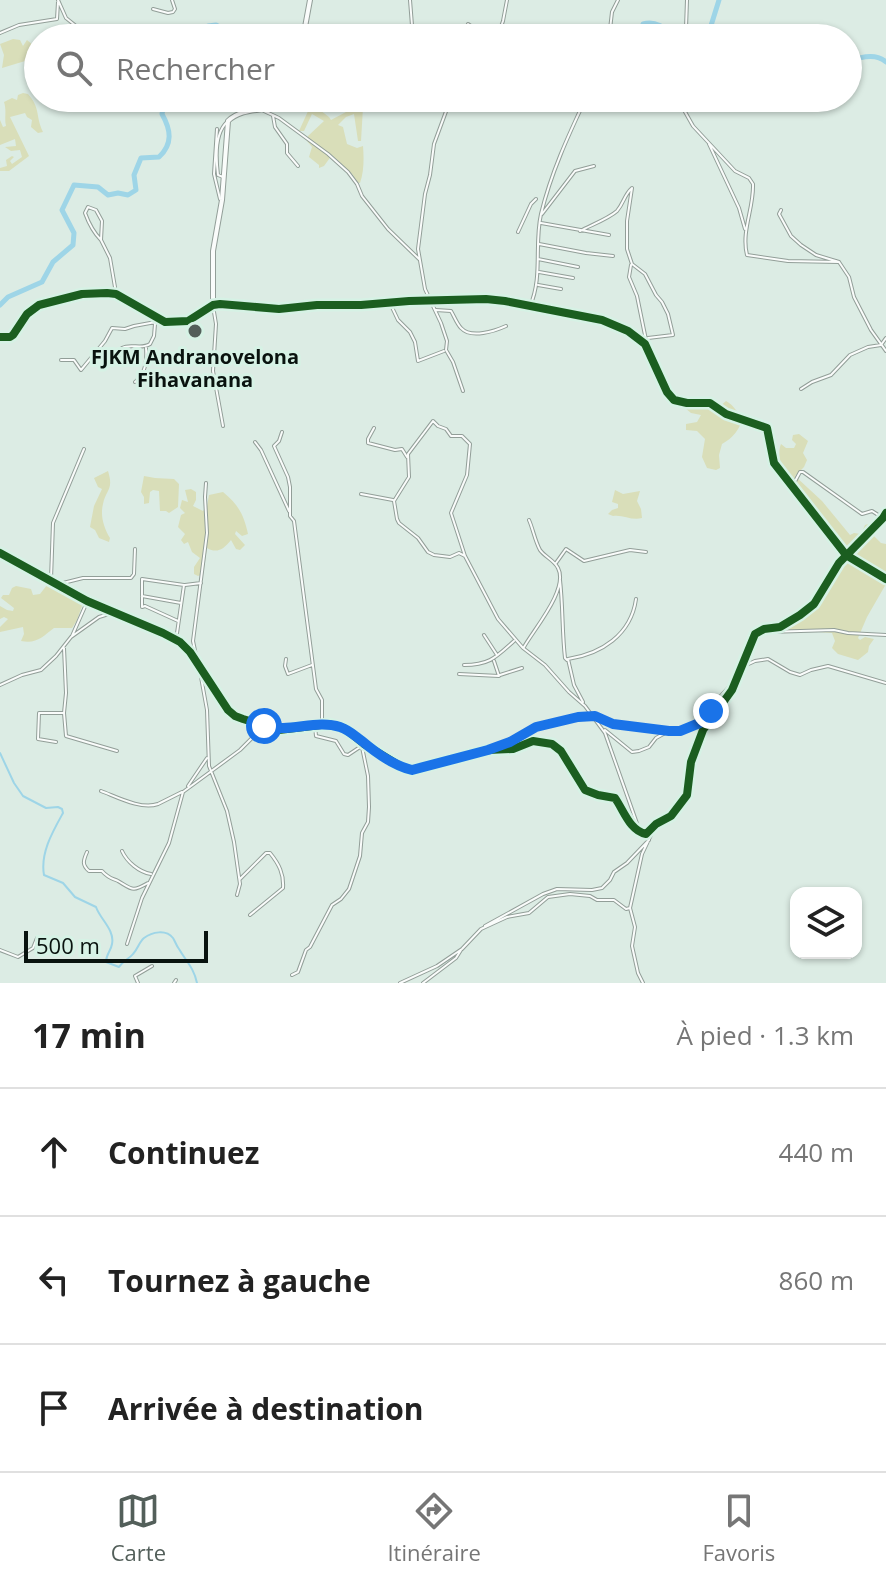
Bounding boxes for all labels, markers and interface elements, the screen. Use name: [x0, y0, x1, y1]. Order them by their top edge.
search box: [24, 24, 862, 112]
icon: search: [52, 46, 96, 90]
text: Rechercher: [116, 48, 275, 89]
marker: FJKM Andranovelona Fihavanana: [186, 322, 204, 340]
place label: FJKM Andranovelona Fihavanana: [91, 343, 299, 393]
route end: [693, 693, 729, 729]
route start: [246, 708, 282, 744]
map controls: [790, 887, 862, 959]
button: layers: [790, 887, 862, 959]
scale bar: [24, 927, 208, 963]
text: 500 m: [36, 930, 100, 960]
text: 17 min: [32, 1012, 146, 1058]
text: À pied · 1.3 km: [676, 1017, 854, 1053]
icon: ahead: [32, 1130, 76, 1174]
text: Continuez: [108, 1132, 259, 1173]
text: 440 m: [779, 1134, 854, 1170]
icon: left: [32, 1258, 76, 1302]
text: Tournez à gauche: [108, 1260, 371, 1301]
text: 860 m: [779, 1262, 854, 1298]
icon: arrive: [32, 1386, 76, 1430]
text: Arrivée à destination: [108, 1388, 423, 1429]
tab: Carte: [111, 1489, 166, 1567]
tab: Itinéraire: [387, 1489, 481, 1567]
tab: Favoris: [702, 1489, 775, 1567]

